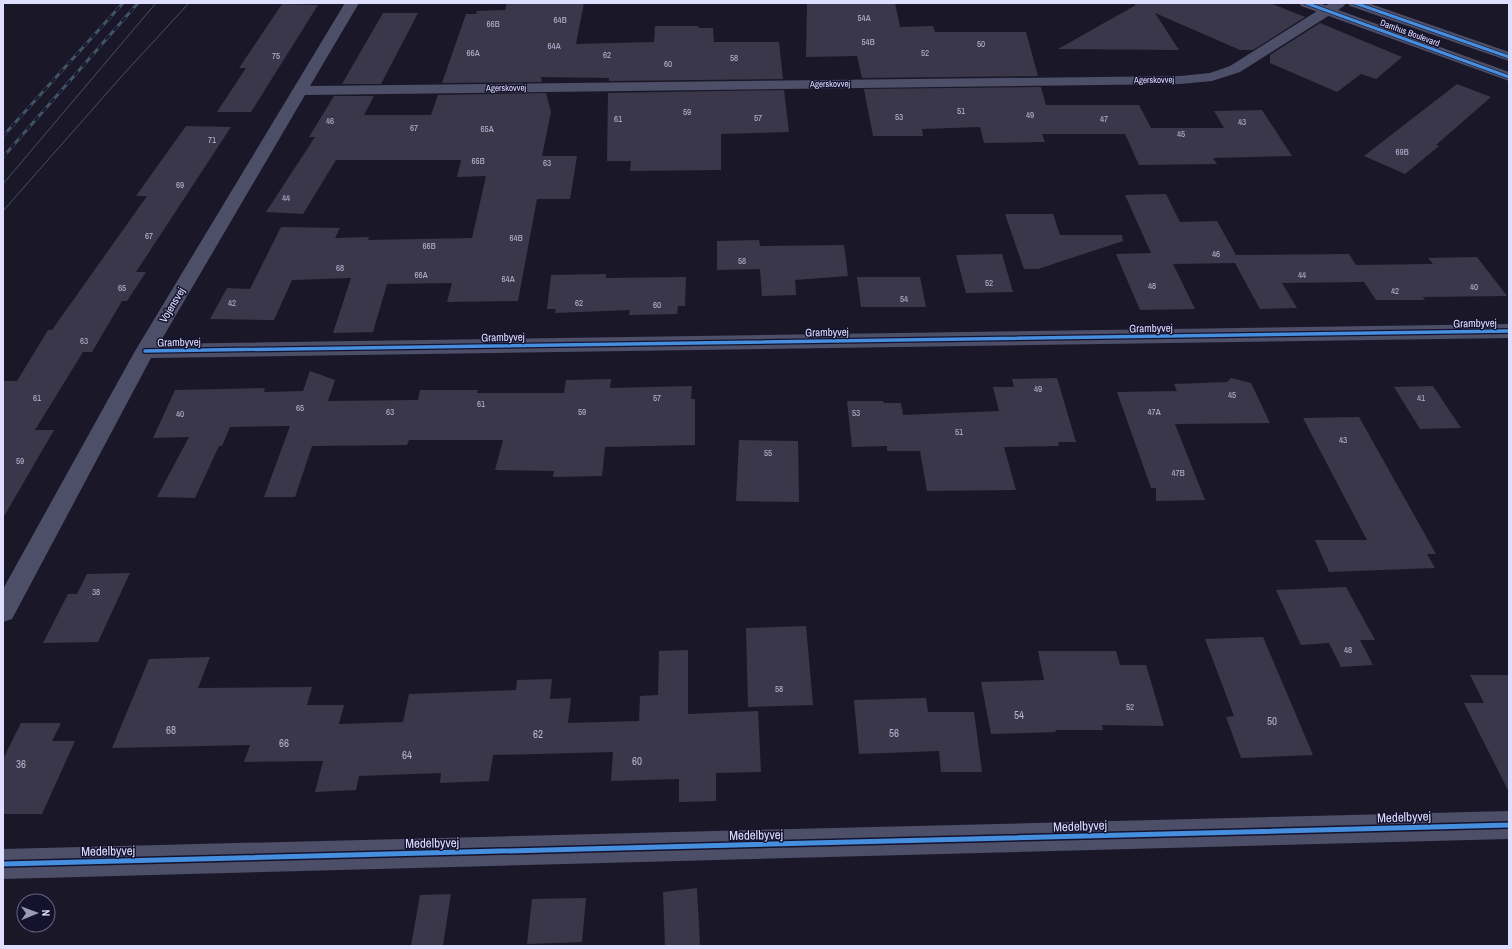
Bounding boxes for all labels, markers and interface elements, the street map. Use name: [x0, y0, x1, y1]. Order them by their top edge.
house number: 54A: [857, 12, 871, 24]
house number: 64B: [553, 14, 567, 26]
street label: Damhus Boulevard: [1378, 17, 1442, 49]
house number: 66B: [486, 18, 500, 30]
house number: 54B: [861, 36, 875, 48]
house number: 50: [977, 38, 985, 50]
house number: 64A: [547, 40, 561, 52]
house number: 66A: [466, 47, 480, 59]
house number: 52: [921, 47, 929, 59]
house number: 62: [603, 49, 611, 61]
house number: 75: [272, 50, 280, 62]
house number: 58: [730, 52, 738, 64]
house number: 60: [664, 58, 672, 70]
street label: Agerskovvej: [1133, 74, 1175, 86]
street label: Agerskovvej: [809, 78, 851, 90]
street label: Agerskovvej: [485, 82, 527, 94]
house number: 51: [957, 105, 965, 117]
house number: 59: [683, 106, 691, 118]
house number: 49: [1026, 109, 1034, 121]
house number: 53: [895, 111, 903, 123]
house number: 57: [754, 112, 762, 124]
house number: 61: [614, 113, 622, 125]
house number: 47: [1100, 113, 1108, 125]
house number: 46: [326, 115, 334, 127]
house number: 43: [1238, 116, 1246, 128]
house number: 67: [410, 122, 418, 134]
house number: 65A: [480, 123, 494, 135]
house number: 45: [1177, 128, 1185, 140]
house number: 71: [208, 134, 216, 146]
house number: 69B: [1395, 146, 1409, 158]
house number: 65B: [471, 155, 485, 167]
house number: 63: [543, 157, 551, 169]
house number: 69: [176, 179, 184, 191]
house number: 44: [282, 192, 290, 204]
house number: 67: [145, 230, 153, 242]
house number: 64B: [509, 232, 523, 244]
house number: 66B: [422, 240, 436, 252]
house number: 46: [1212, 248, 1220, 260]
house number: 58: [738, 255, 746, 267]
house number: 68: [336, 262, 344, 274]
house number: 66A: [414, 269, 428, 281]
house number: 44: [1298, 269, 1306, 281]
house number: 64A: [501, 273, 515, 285]
house number: 52: [985, 277, 993, 289]
house number: 48: [1148, 280, 1156, 292]
house number: 40: [1470, 281, 1478, 293]
house number: 65: [118, 282, 126, 294]
street label: Vojensvej: [156, 285, 188, 325]
house number: 42: [1391, 285, 1399, 297]
house number: 54: [900, 293, 908, 305]
house number: 42: [228, 297, 236, 309]
house number: 62: [575, 297, 583, 309]
house number: 60: [653, 299, 661, 311]
street label: Grambyvej: [1453, 316, 1497, 330]
street label: Grambyvej: [1129, 321, 1173, 335]
street label: Grambyvej: [805, 325, 849, 339]
street label: Grambyvej: [481, 330, 525, 344]
house number: 63: [80, 335, 88, 347]
street label: Grambyvej: [157, 335, 201, 349]
house number: 49: [1034, 383, 1042, 395]
house number: 45: [1228, 389, 1236, 401]
house number: 61: [33, 392, 41, 404]
house number: 57: [653, 392, 661, 404]
house number: 41: [1417, 392, 1425, 404]
house number: 61: [477, 398, 485, 410]
house number: 65: [296, 402, 304, 414]
house number: 63: [386, 406, 394, 418]
house number: 59: [578, 406, 586, 418]
house number: 47A: [1147, 406, 1161, 418]
house number: 53: [852, 407, 860, 419]
house number: 40: [176, 408, 184, 420]
house number: 51: [955, 426, 963, 438]
house number: 43: [1339, 434, 1347, 446]
house number: 55: [764, 447, 772, 459]
house number: 59: [16, 455, 24, 467]
house number: 47B: [1171, 467, 1185, 479]
house number: 38: [92, 586, 100, 598]
house number: 48: [1344, 644, 1352, 656]
house number: 58: [775, 683, 783, 695]
house number: 52: [1126, 701, 1134, 713]
house number: 54: [1014, 708, 1024, 722]
house number: 50: [1267, 714, 1277, 728]
house number: 68: [166, 723, 176, 737]
house number: 56: [889, 726, 899, 740]
house number: 62: [533, 727, 543, 741]
house number: 66: [279, 736, 289, 750]
house number: 64: [402, 748, 412, 762]
house number: 60: [632, 754, 642, 768]
house number: 36: [16, 757, 26, 771]
street label: Medelbyvej: [1377, 808, 1431, 826]
street label: Medelbyvej: [1053, 817, 1107, 835]
street label: Medelbyvej: [729, 826, 783, 844]
street label: Medelbyvej: [405, 834, 459, 852]
street label: Medelbyvej: [81, 842, 135, 860]
north arrow: [16, 893, 56, 933]
text: N: [39, 909, 53, 916]

